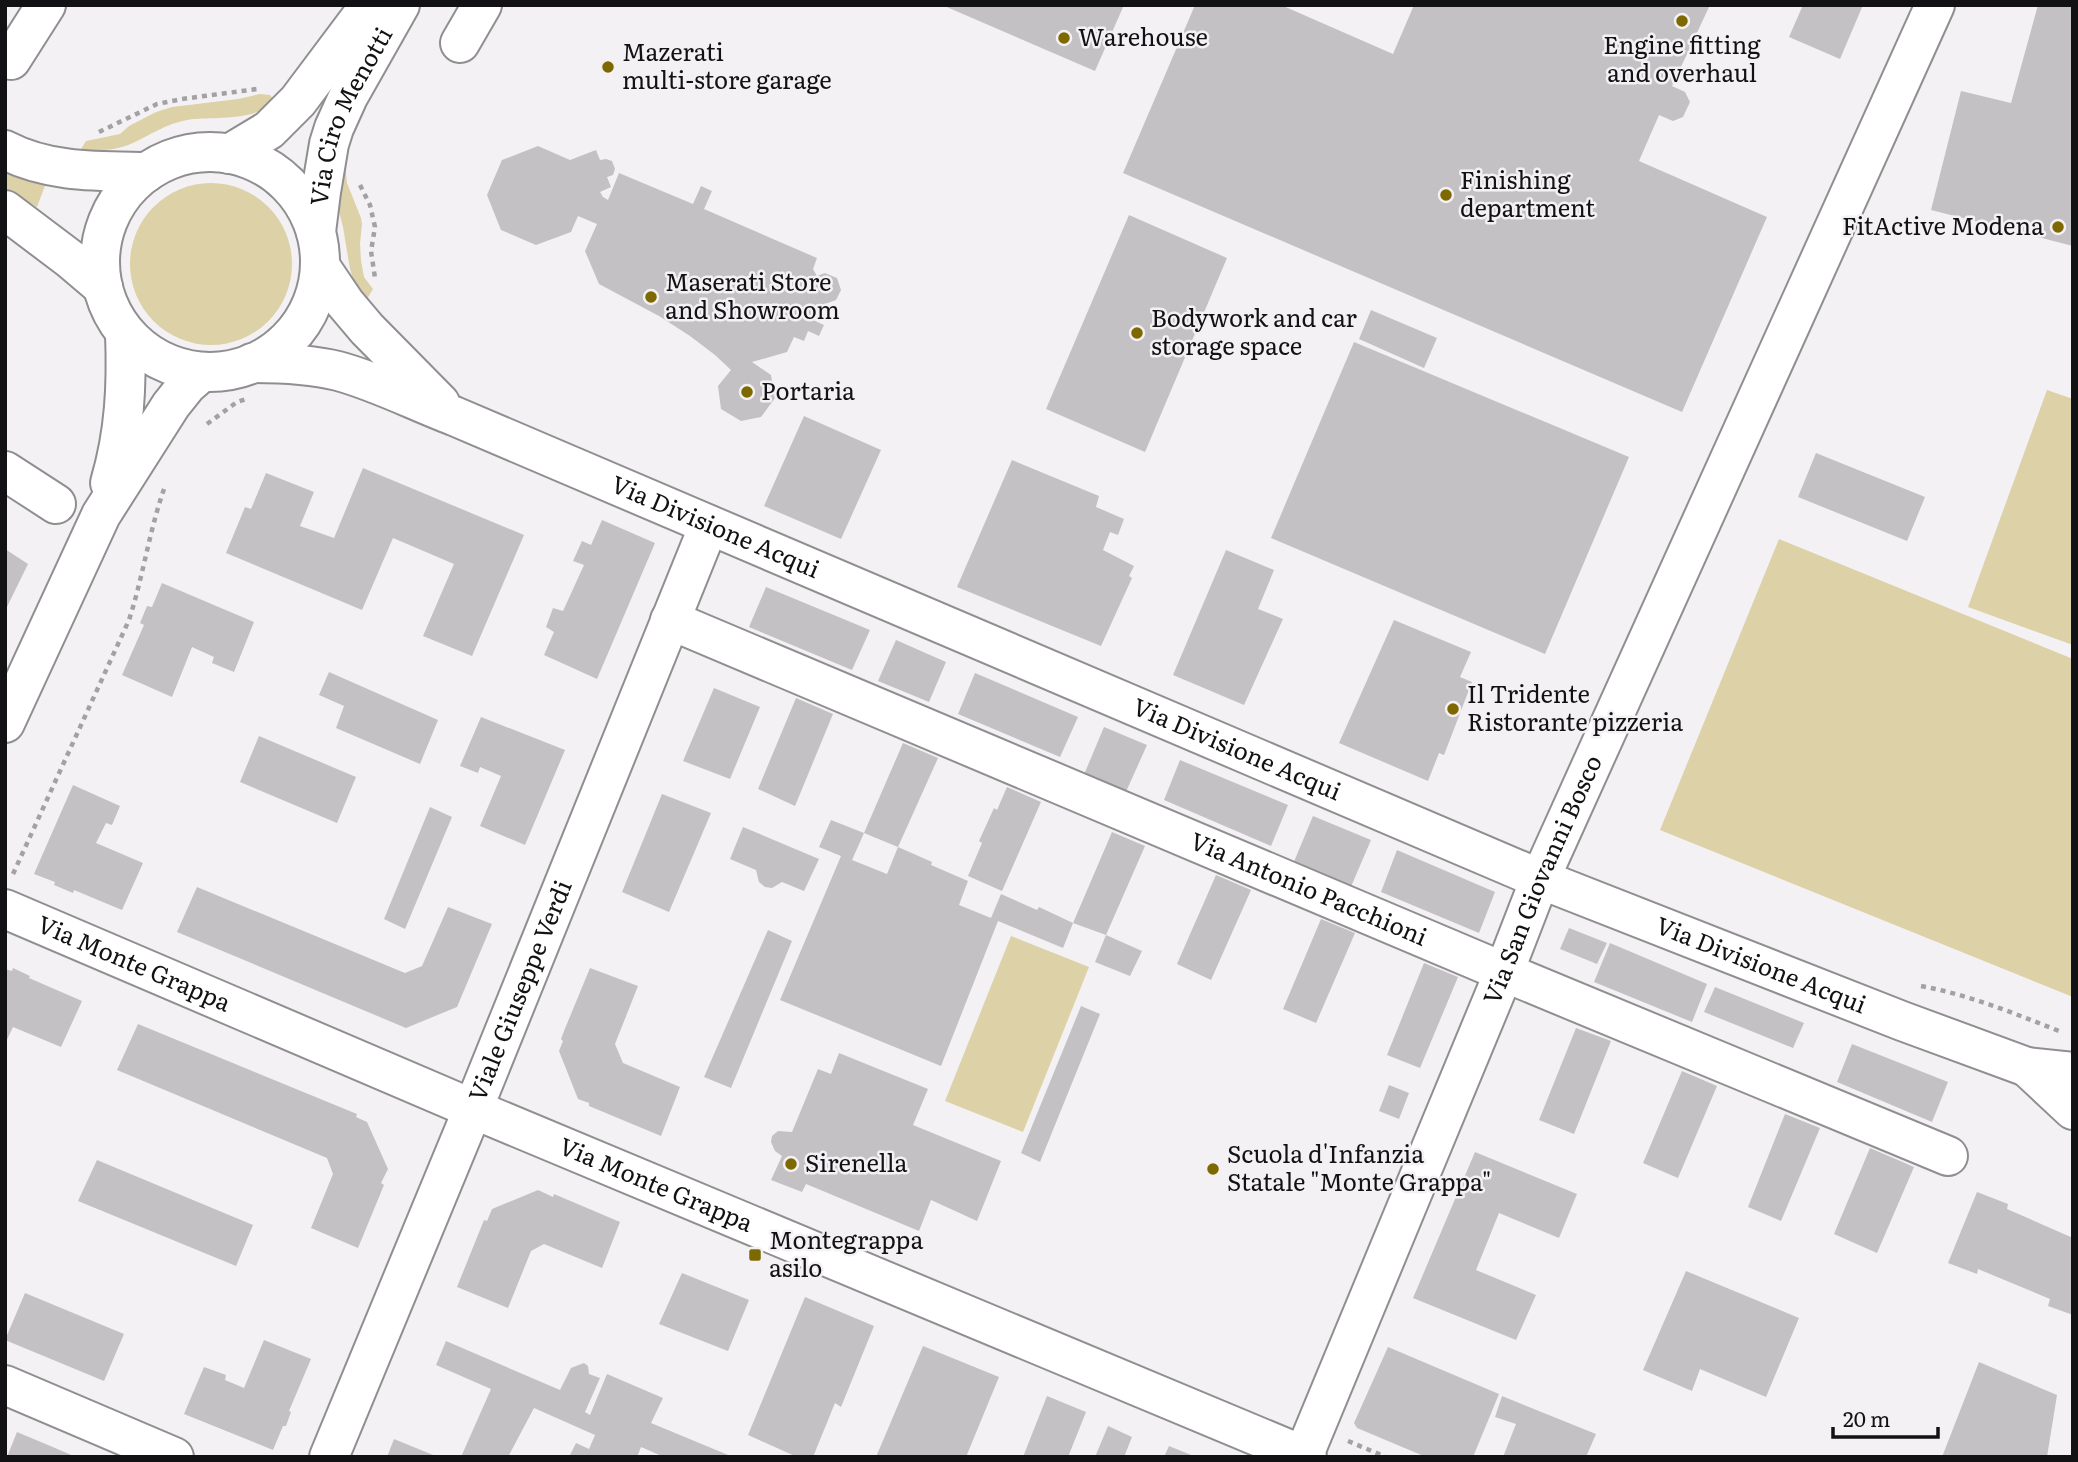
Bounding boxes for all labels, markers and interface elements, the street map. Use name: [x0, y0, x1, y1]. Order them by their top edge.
marker: Engine fitting and overhaul: [1674, 13, 1690, 29]
place label: Warehouse: [1078, 18, 1208, 53]
street label: Via Ciro Menotti: [299, 20, 399, 207]
place label: Engine fitting and overhaul: [1603, 26, 1761, 89]
marker: Warehouse: [1056, 30, 1072, 46]
place label: Mazerati multi-store garage: [622, 33, 832, 96]
marker: Mazerati multi-store garage: [600, 59, 616, 75]
place label: Finishing department: [1460, 161, 1595, 224]
marker: Finishing department: [1438, 187, 1454, 203]
place label: FitActive Modena: [1842, 207, 2044, 242]
marker: FitActive Modena: [2050, 219, 2066, 235]
place label: Maserati Store and Showroom: [665, 263, 840, 326]
marker: Maserati Store and Showroom: [643, 289, 659, 305]
place label: Bodywork and car storage space: [1151, 299, 1358, 362]
marker: Bodywork and car storage space: [1129, 325, 1145, 341]
place label: Portaria: [761, 372, 855, 407]
marker: Portaria: [739, 384, 755, 400]
street label: Via Divisione Acqui: [606, 465, 826, 585]
place label: Il Tridente Ristorante pizzeria: [1467, 675, 1683, 738]
street label: Via Divisione Acqui: [1128, 687, 1347, 807]
marker: Il Tridente Ristorante pizzeria: [1445, 701, 1461, 717]
street label: Via San Giovanni Bosco: [1473, 749, 1609, 1009]
street label: Via Antonio Pacchioni: [1186, 822, 1433, 953]
street label: Viale Giuseppe Verdi: [458, 874, 579, 1106]
street label: Via Monte Grappa: [33, 905, 237, 1019]
street label: Via Divisione Acqui: [1651, 906, 1872, 1020]
street label: Via Monte Grappa: [554, 1127, 759, 1239]
place label: Scuola d'Infanzia Statale "Monte Grappa": [1227, 1135, 1491, 1198]
place label: Sirenella: [805, 1144, 908, 1179]
marker: Sirenella: [783, 1156, 799, 1172]
marker: Scuola d'Infanzia Statale "Monte Grappa": [1205, 1161, 1221, 1177]
place label: Montegrappa asilo: [769, 1221, 923, 1284]
marker: Montegrappa asilo: [747, 1247, 763, 1263]
scale bar: [1833, 1396, 1938, 1440]
text: 20 m: [1843, 1402, 1890, 1433]

